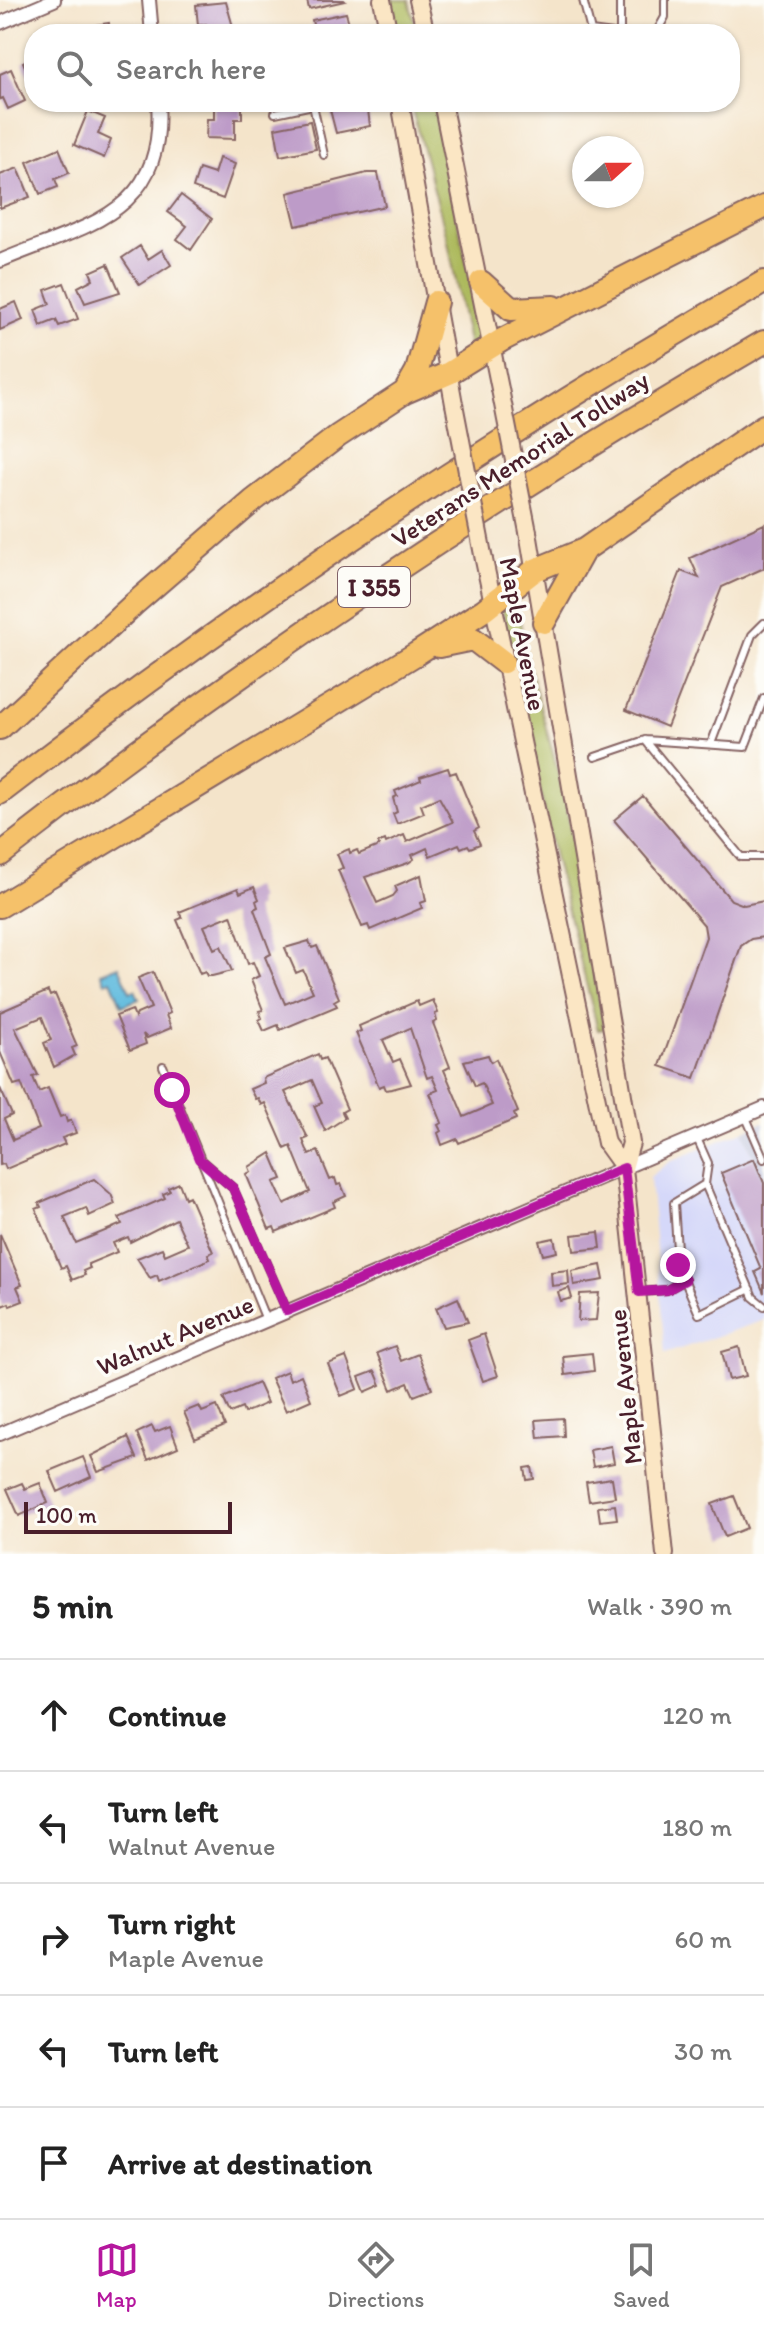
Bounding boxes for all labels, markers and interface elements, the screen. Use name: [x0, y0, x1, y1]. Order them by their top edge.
search box: [24, 24, 740, 112]
icon: search: [52, 46, 96, 90]
text: Search here: [116, 50, 266, 87]
north arrow: [572, 136, 644, 208]
street label: Veterans Memorial Tollway: [385, 364, 655, 554]
street label: Maple Avenue: [492, 554, 554, 714]
road number: I 355: [338, 567, 410, 607]
route start: [154, 1072, 190, 1108]
route end: [660, 1247, 696, 1283]
street label: Walnut Avenue: [92, 1288, 258, 1382]
street label: Maple Avenue: [601, 1308, 649, 1466]
scale bar: [24, 1498, 232, 1534]
text: 100 m: [36, 1502, 97, 1529]
text: 5 min: [32, 1586, 113, 1627]
text: Walk · 390 m: [587, 1590, 732, 1622]
icon: ahead: [32, 1693, 76, 1737]
text: Continue: [108, 1697, 227, 1734]
text: 120 m: [663, 1699, 732, 1731]
text: Turn left: [108, 1793, 219, 1830]
icon: left: [32, 1805, 76, 1849]
text: 180 m: [662, 1811, 732, 1843]
text: Walnut Avenue: [108, 1830, 275, 1862]
text: Turn right: [108, 1905, 236, 1942]
icon: right: [32, 1917, 76, 1961]
text: 60 m: [675, 1923, 732, 1955]
text: Maple Avenue: [108, 1942, 264, 1974]
icon: left: [32, 2029, 76, 2073]
text: Turn left: [108, 2033, 219, 2070]
text: 30 m: [674, 2035, 732, 2067]
icon: arrive: [32, 2141, 76, 2185]
text: Arrive at destination: [108, 2145, 372, 2182]
tab: Map: [95, 2238, 139, 2313]
tab: Directions: [328, 2238, 424, 2313]
tab: Saved: [613, 2238, 669, 2313]

